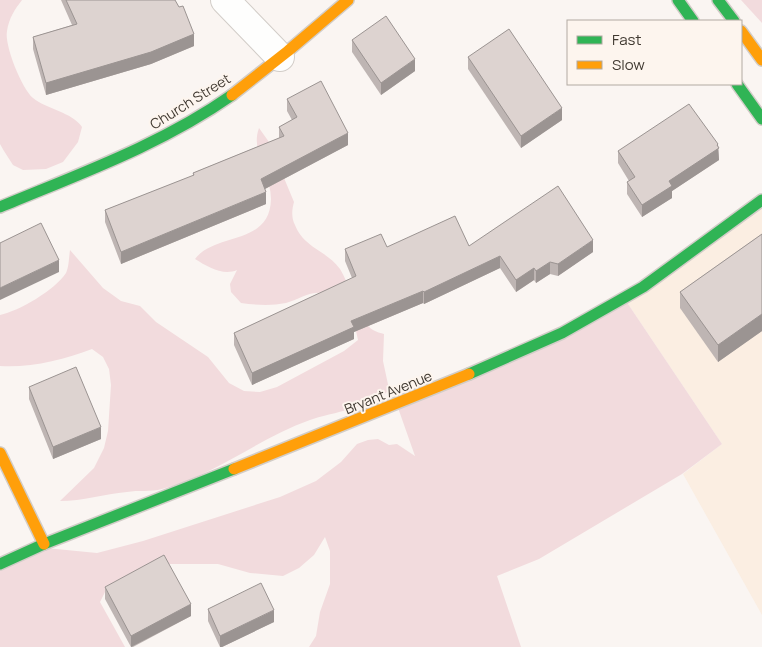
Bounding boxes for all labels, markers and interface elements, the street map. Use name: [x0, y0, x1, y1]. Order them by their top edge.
legend: [567, 20, 742, 85]
text: Fast: [612, 29, 641, 50]
text: Slow: [612, 54, 645, 75]
street label: Church Street: [146, 68, 234, 133]
street label: Bryant Avenue: [341, 366, 435, 418]

